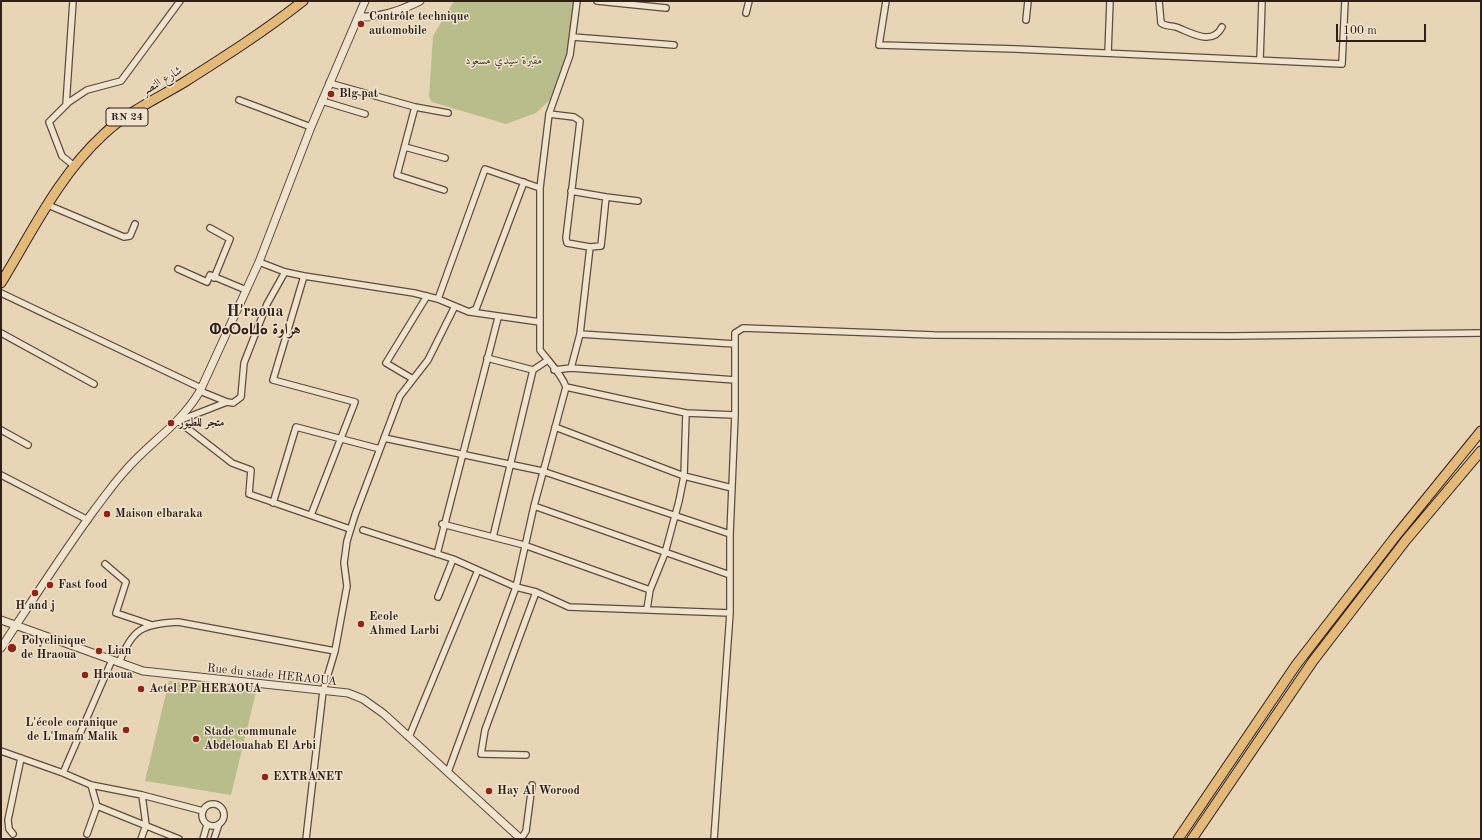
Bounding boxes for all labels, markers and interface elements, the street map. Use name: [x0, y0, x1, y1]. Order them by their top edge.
place label: Contrôle technique automobile: [369, 10, 469, 38]
scale bar: [1338, 16, 1428, 42]
marker: Contrôle technique automobile: [356, 19, 366, 29]
text: 100 m: [1343, 25, 1377, 37]
park label: مقبرة سيدي مسعود: [466, 54, 542, 68]
street label: شارع النصر: [139, 63, 185, 99]
place label: Blg pat: [339, 87, 378, 101]
marker: Blg pat: [326, 89, 336, 99]
road number: RN 24: [106, 108, 148, 126]
district label: H'raoua ⵀⴰⵔⴰⵡⴰ هراوة: [209, 302, 301, 340]
place label: متجر للطيور: [179, 416, 224, 430]
marker: متجر للطيور: [166, 418, 176, 428]
place label: Maison elbaraka: [115, 507, 202, 521]
marker: Maison elbaraka: [102, 509, 112, 519]
place label: Fast food: [58, 578, 107, 592]
marker: Fast food: [45, 580, 55, 590]
marker: H and j: [30, 588, 40, 598]
place label: H and j: [15, 599, 55, 613]
place label: Ecole Ahmed Larbi: [369, 610, 439, 638]
marker: Ecole Ahmed Larbi: [356, 619, 366, 629]
place label: Polyclinique de Hraoua: [21, 634, 86, 662]
marker: Polyclinique de Hraoua: [6, 642, 18, 654]
place label: Lian: [107, 644, 131, 658]
marker: Lian: [94, 646, 104, 656]
street label: Rue du stade HERAOUA: [206, 661, 338, 689]
place label: Hraoua: [93, 668, 133, 682]
marker: Hraoua: [80, 670, 90, 680]
place label: Actel PP HERAOUA: [149, 682, 262, 696]
marker: Actel PP HERAOUA: [136, 684, 146, 694]
place label: L'école coranique de L'Imam Malik: [25, 716, 118, 744]
marker: L'école coranique de L'Imam Malik: [121, 725, 131, 735]
place label: Stade communale Abdelouahab El Arbi: [204, 725, 316, 753]
marker: Stade communale Abdelouahab El Arbi: [191, 734, 201, 744]
place label: EXTRANET: [273, 770, 343, 784]
marker: EXTRANET: [260, 772, 270, 782]
place label: Hay Al Worood: [497, 784, 580, 798]
marker: Hay Al Worood: [484, 786, 494, 796]

